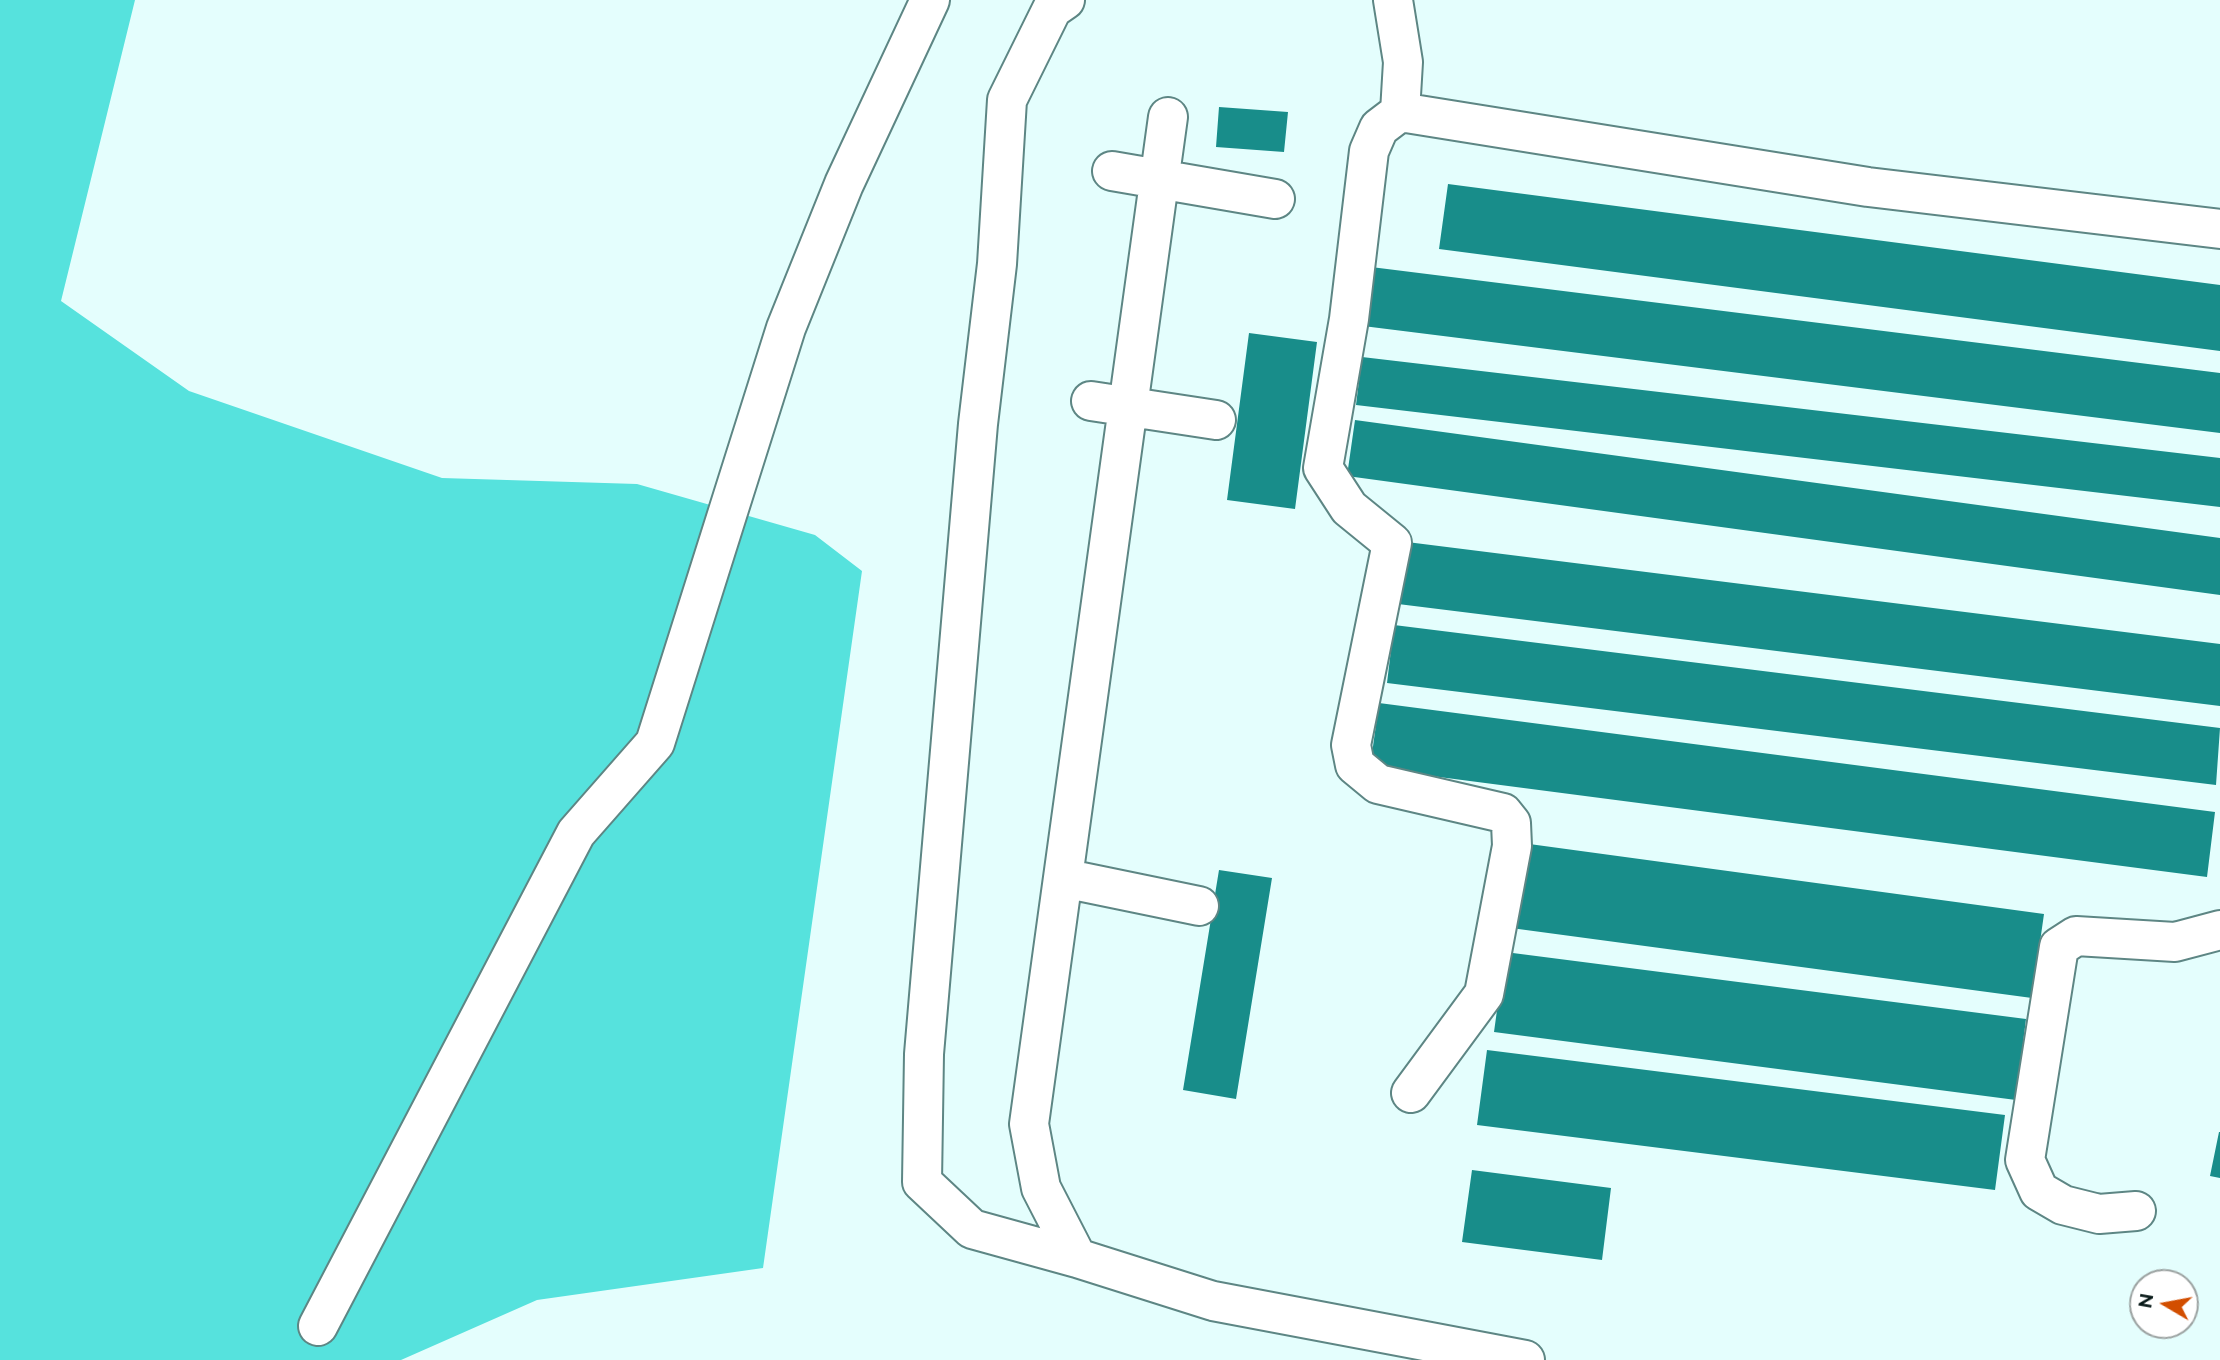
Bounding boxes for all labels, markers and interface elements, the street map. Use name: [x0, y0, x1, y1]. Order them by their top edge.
north arrow: [2129, 1269, 2199, 1339]
text: N: [2133, 1292, 2157, 1310]

